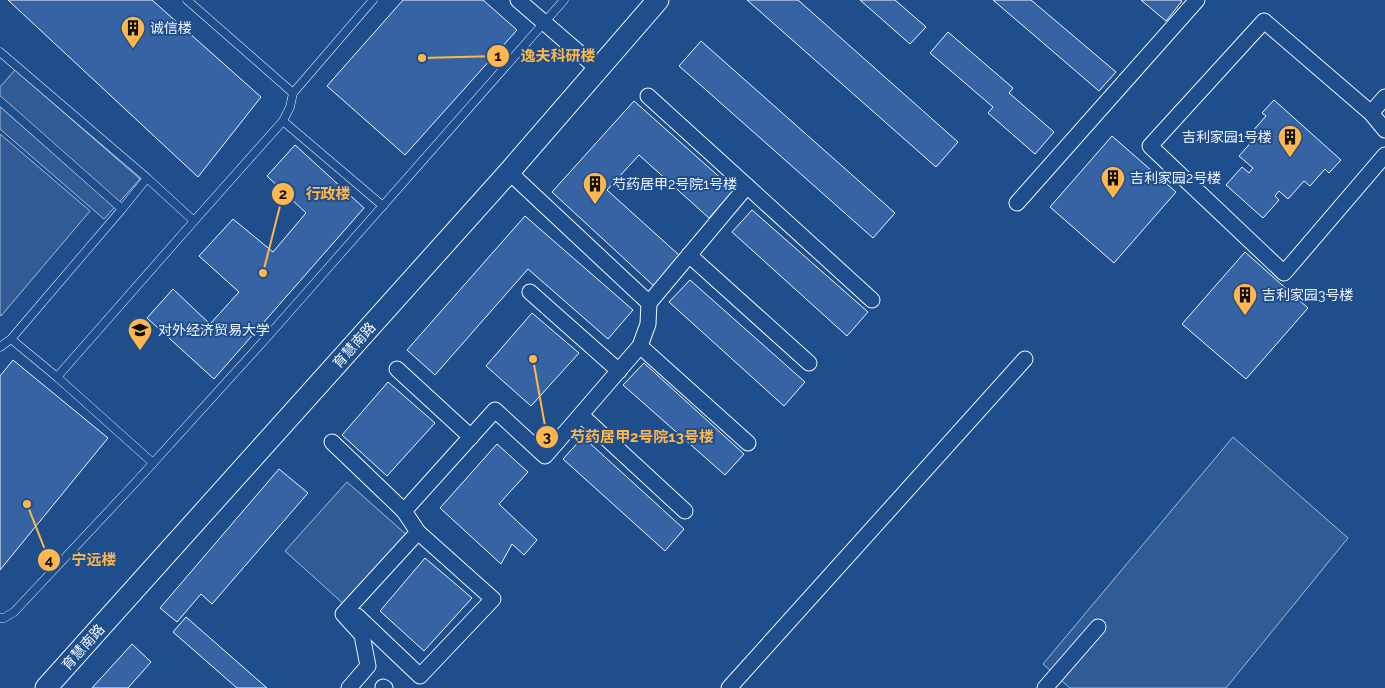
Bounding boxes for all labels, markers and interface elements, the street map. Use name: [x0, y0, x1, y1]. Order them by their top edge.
building icon: 诚信楼: [120, 15, 146, 49]
place label: 诚信楼: [150, 20, 192, 36]
callout: 逸夫科研楼: [486, 41, 606, 71]
text: 1: [494, 47, 502, 65]
text: 逸夫科研楼: [520, 47, 596, 65]
building icon: 吉利家园1号楼: [1277, 124, 1303, 158]
place label: 吉利家园1号楼: [1182, 129, 1272, 145]
building icon: 吉利家园2号楼: [1100, 165, 1126, 199]
place label: 吉利家园2号楼: [1130, 170, 1221, 186]
building icon: 芍药居甲2号院1号楼: [582, 171, 608, 205]
place label: 芍药居甲2号院1号楼: [612, 176, 737, 192]
callout: 行政楼: [270, 179, 360, 209]
text: 2: [279, 185, 287, 203]
text: 行政楼: [305, 185, 351, 203]
building icon: 吉利家园3号楼: [1232, 282, 1258, 316]
place label: 吉利家园3号楼: [1262, 287, 1353, 303]
school or university icon: 对外经济贸易大学: [127, 317, 153, 351]
street label: 育慧南路: [329, 319, 379, 371]
place label: 对外经济贸易大学: [158, 322, 270, 338]
callout: 芍药居甲2号院13号楼: [535, 422, 724, 452]
text: 3: [543, 428, 551, 446]
text: 芍药居甲2号院13号楼: [570, 428, 714, 446]
callout: 宁远楼: [36, 545, 126, 575]
text: 4: [45, 551, 54, 569]
text: 宁远楼: [71, 551, 117, 569]
street label: 育慧南路: [58, 621, 108, 673]

